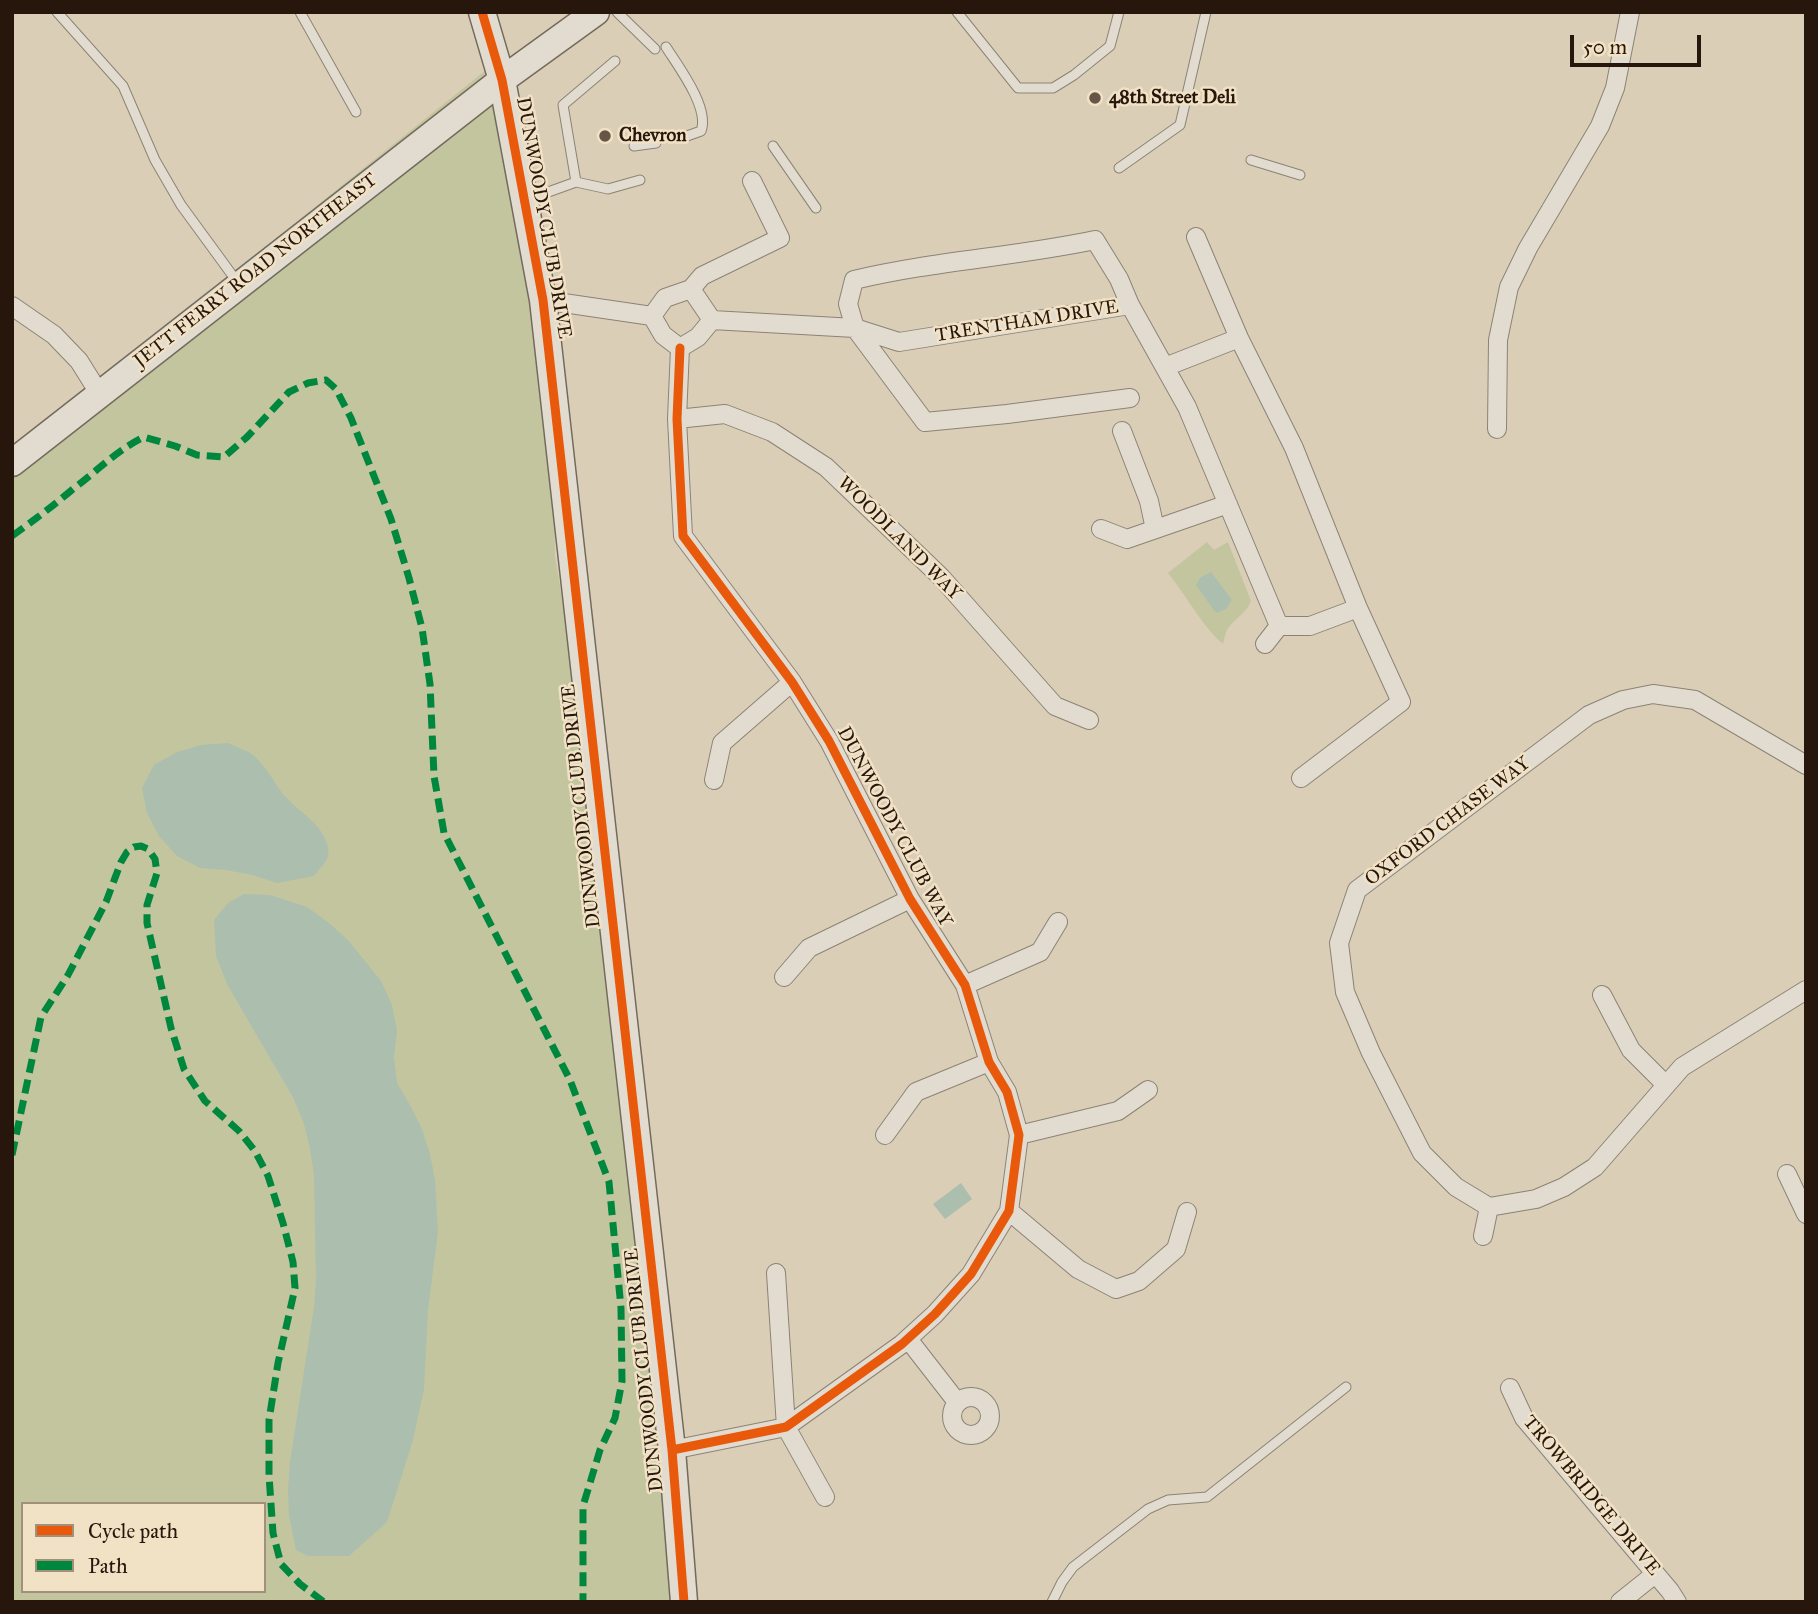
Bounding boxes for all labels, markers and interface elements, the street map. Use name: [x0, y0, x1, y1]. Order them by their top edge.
scale bar: [1573, 21, 1704, 65]
text: 50 m: [1583, 34, 1627, 60]
place label: 48th Street Deli: [1109, 87, 1236, 109]
marker: 48th Street Deli: [1087, 90, 1103, 106]
street label: DUNWOODY CLUB DRIVE: [511, 96, 575, 340]
place label: Chevron: [619, 125, 687, 147]
marker: Chevron: [597, 128, 613, 144]
street label: JETT FERRY ROAD NORTHEAST: [130, 169, 382, 373]
street label: TRENTHAM DRIVE: [934, 296, 1120, 348]
street label: WOODLAND WAY: [832, 472, 966, 606]
street label: DUNWOODY CLUB DRIVE: [558, 683, 606, 929]
street label: DUNWOODY CLUB WAY: [832, 723, 956, 931]
street label: OXFORD CHASE WAY: [1361, 753, 1535, 891]
street label: DUNWOODY CLUB DRIVE: [621, 1247, 669, 1493]
street label: TROWBRIDGE DRIVE: [1517, 1411, 1665, 1581]
legend: [21, 1502, 266, 1593]
text: Cycle path: [88, 1518, 178, 1544]
text: Path: [88, 1553, 128, 1579]

